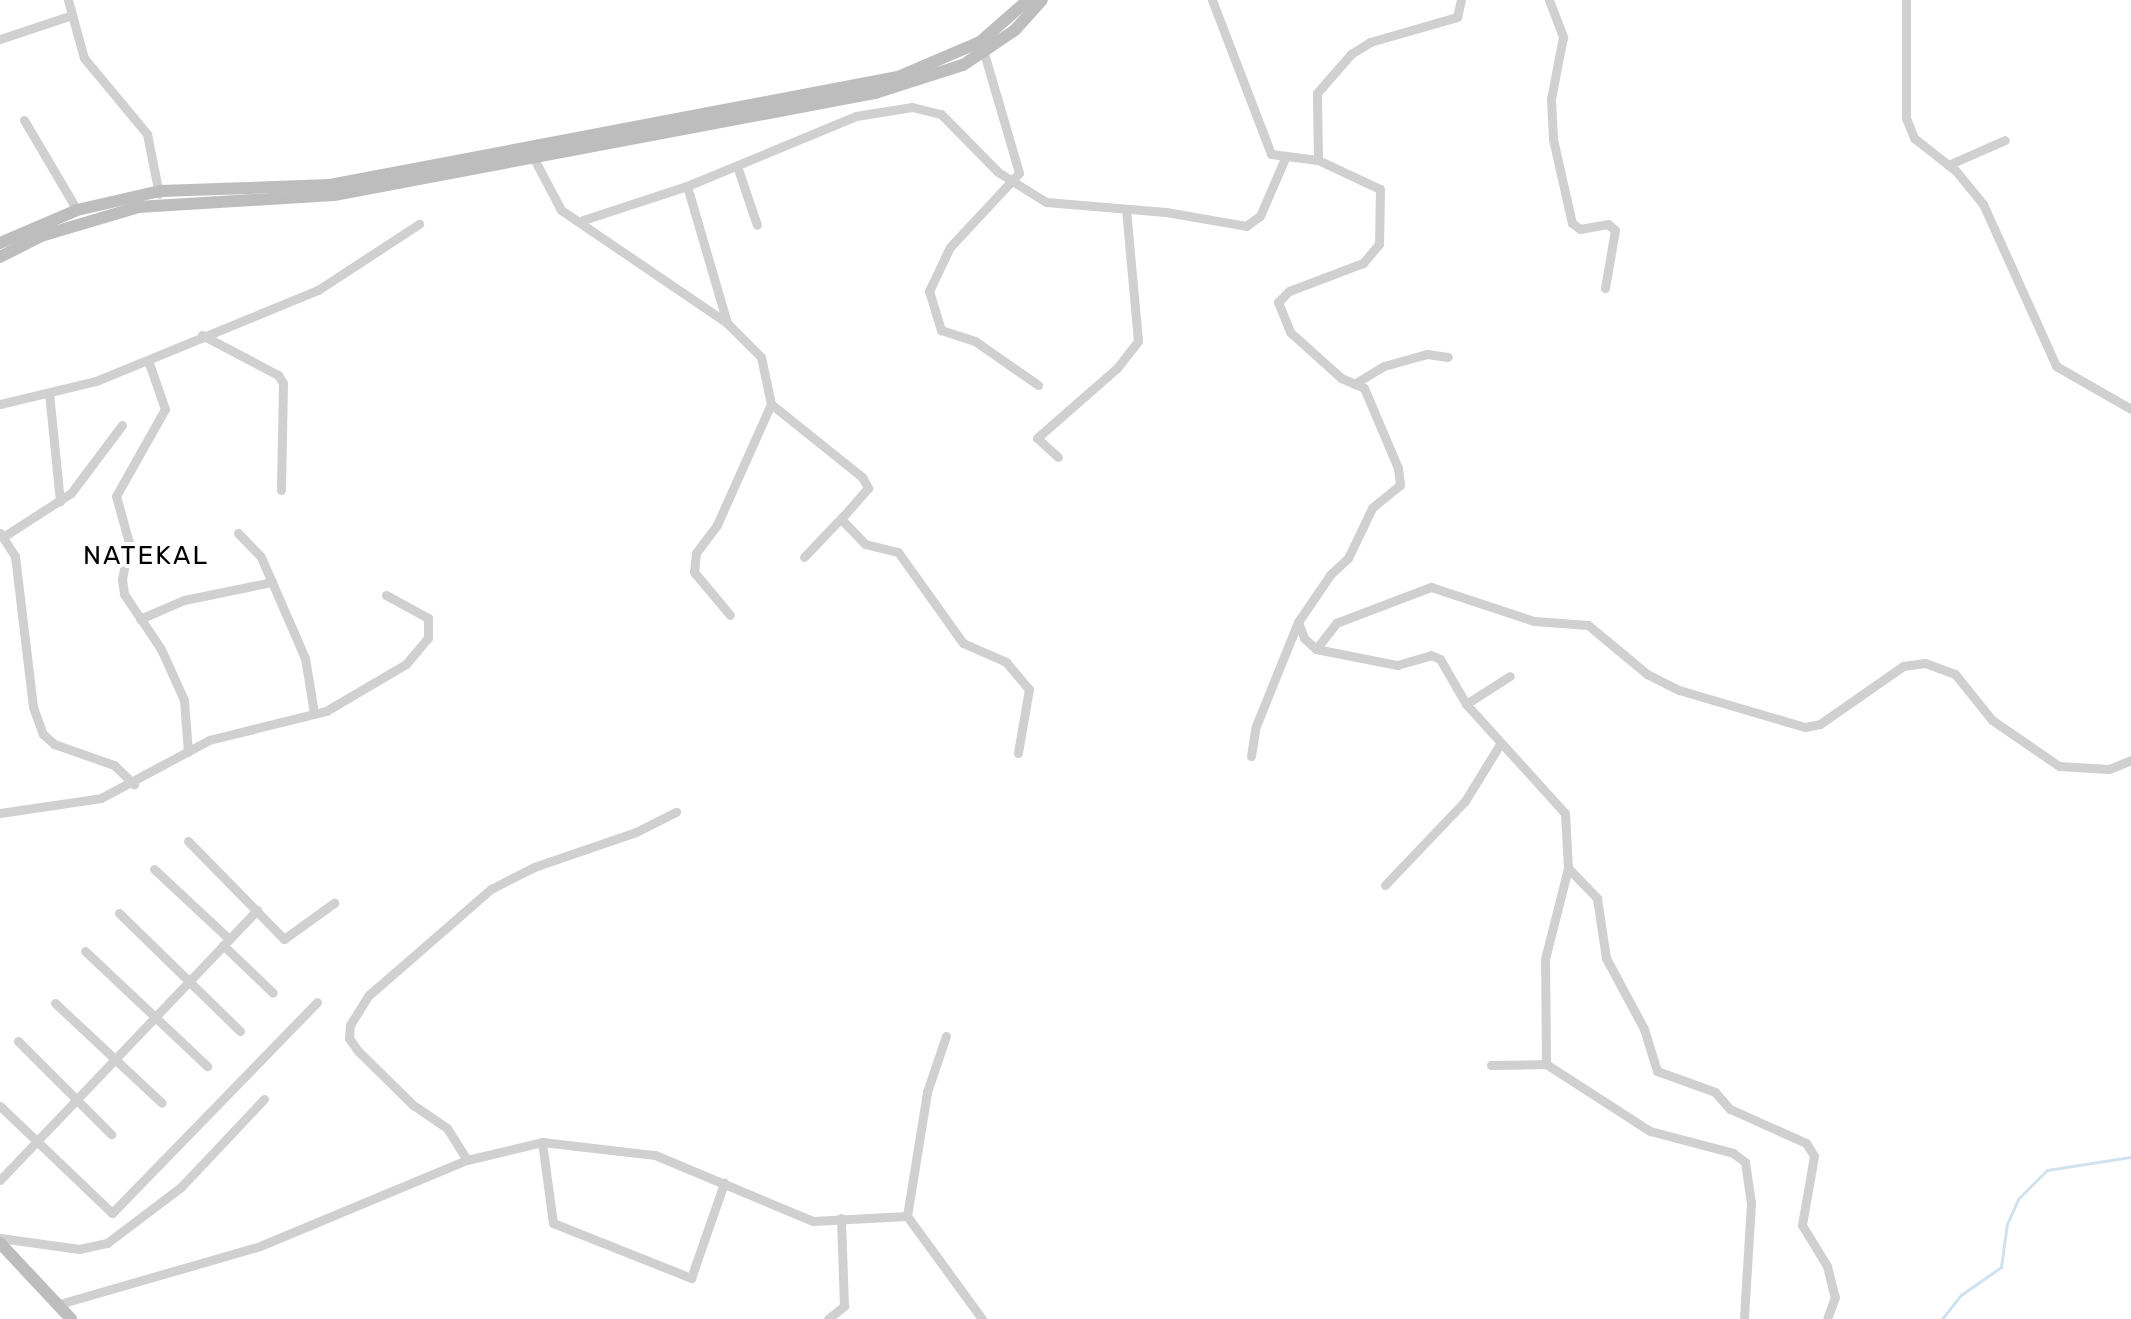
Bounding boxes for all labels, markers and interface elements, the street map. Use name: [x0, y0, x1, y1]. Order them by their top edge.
district label: NATEKAL: [83, 540, 209, 572]

